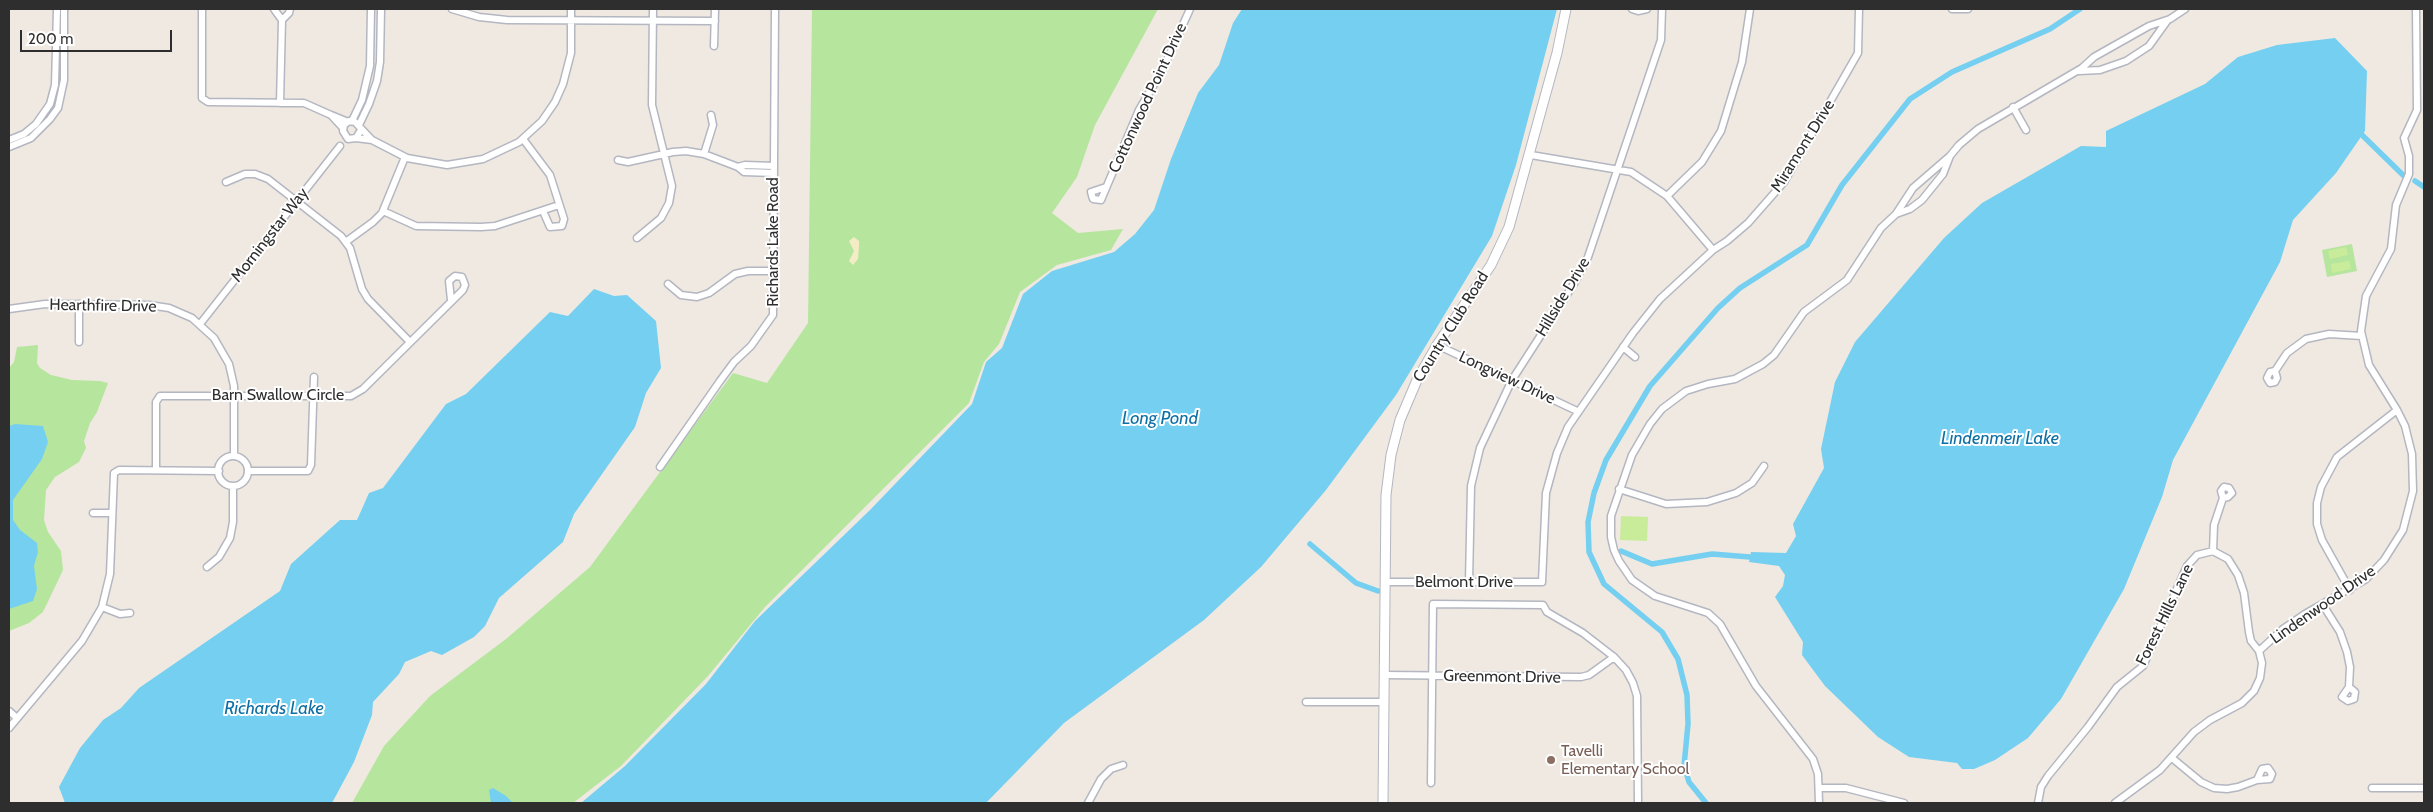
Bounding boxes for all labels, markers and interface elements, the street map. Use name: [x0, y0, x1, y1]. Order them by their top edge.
scale bar: [22, 20, 175, 52]
street label: Cottonwood Point Drive: [1105, 20, 1191, 176]
text: 200 m: [28, 30, 73, 48]
street label: Miramont Drive: [1767, 96, 1839, 196]
street label: Richards Lake Road: [763, 177, 783, 307]
street label: Morningstar Way: [227, 184, 313, 286]
street label: Hillside Drive: [1532, 254, 1594, 340]
street label: Country Club Road: [1409, 268, 1493, 386]
street label: Hearthfire Drive: [49, 295, 157, 317]
street label: Longview Drive: [1456, 347, 1558, 409]
street label: Barn Swallow Circle: [212, 385, 344, 405]
water label: Long Pond: [1122, 408, 1198, 430]
water label: Lindenmeir Lake: [1941, 428, 2059, 450]
street label: Forest Hills Lane: [2132, 561, 2198, 669]
street label: Lindenwood Drive: [2267, 562, 2379, 648]
street label: Belmont Drive: [1415, 572, 1513, 592]
street label: Greenmont Drive: [1443, 666, 1561, 688]
water label: Richards Lake: [224, 698, 324, 720]
place label: Tavelli Elementary School: [1561, 741, 1689, 779]
marker: Tavelli Elementary School: [1545, 754, 1557, 766]

